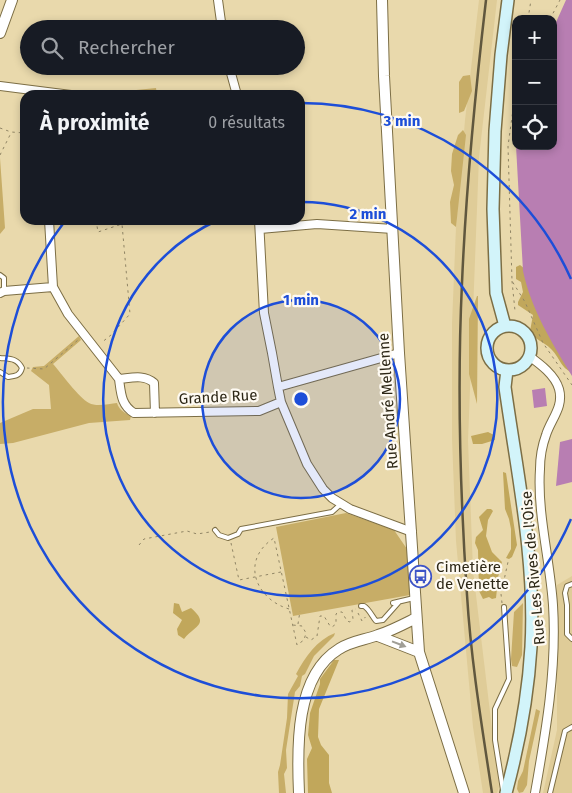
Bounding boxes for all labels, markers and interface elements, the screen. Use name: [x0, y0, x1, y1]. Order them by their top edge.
map controls: [512, 15, 557, 150]
button: +: [512, 15, 557, 60]
search box: [20, 20, 305, 75]
icon: search: [38, 34, 66, 62]
text: Rechercher: [78, 36, 175, 59]
button: −: [512, 60, 557, 105]
button: locate: [512, 105, 557, 150]
text: À proximité: [40, 110, 149, 136]
text: 3 min: [383, 112, 420, 130]
text: 0 résultats: [208, 113, 285, 132]
text: 2 min: [350, 205, 386, 223]
text: 1 min: [283, 291, 319, 309]
street label: Rue André Mellenne: [374, 332, 402, 470]
street label: Grande Rue: [178, 386, 258, 408]
centre of rings: [292, 390, 310, 408]
street label: Rue Les Rives de l'Oise: [517, 490, 549, 646]
place label: Cimetière de Venette: [436, 558, 509, 593]
bus stop icon: Cimetière de Venette: [408, 564, 432, 588]
one-way arrow: [392, 640, 406, 648]

